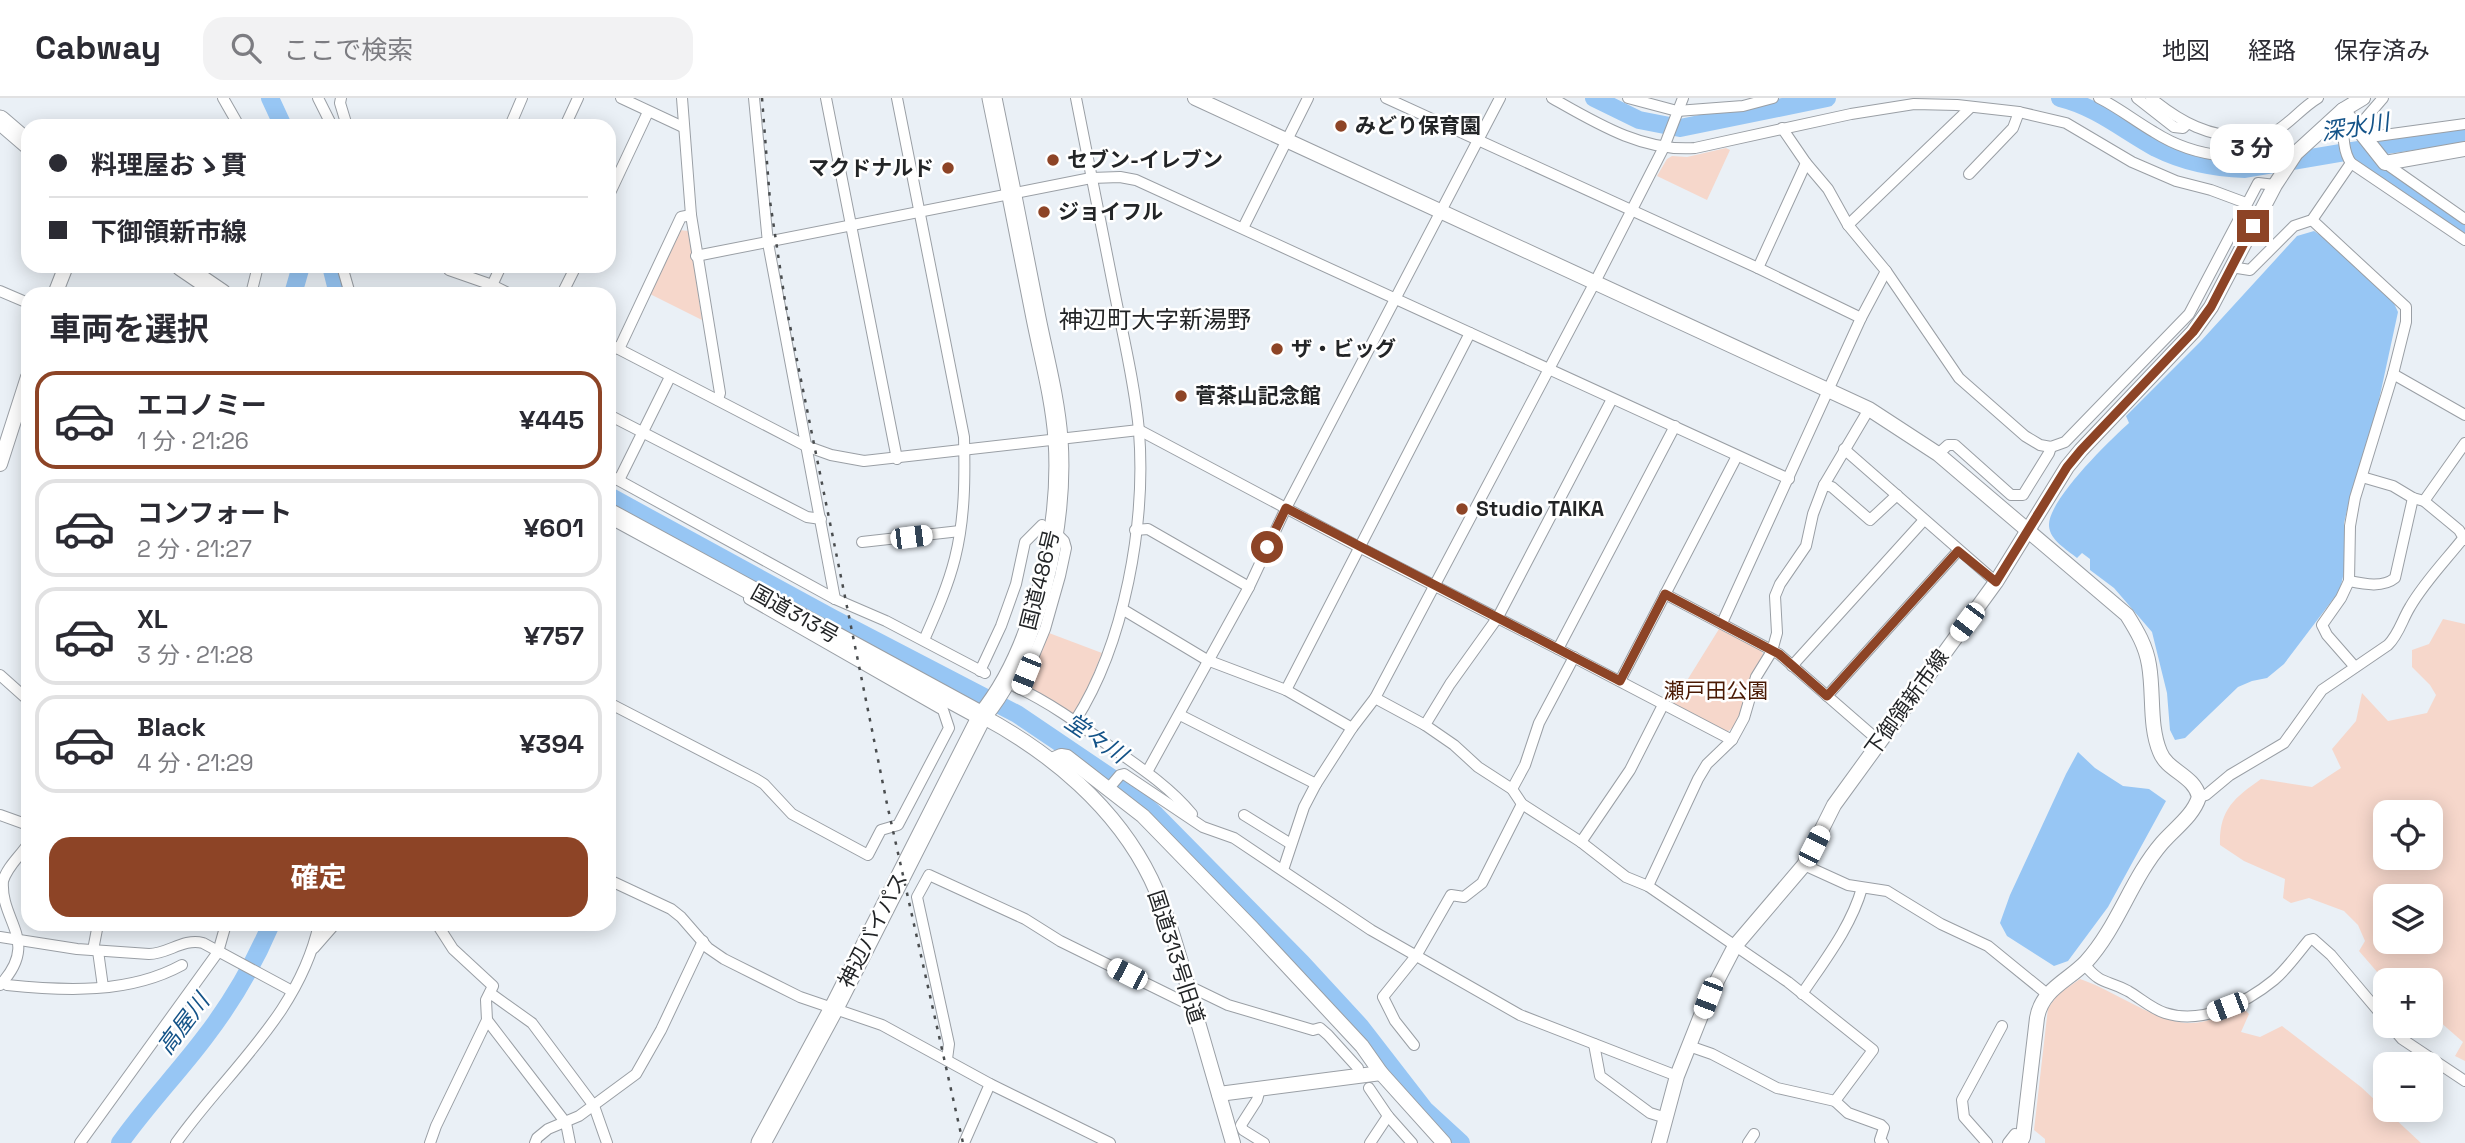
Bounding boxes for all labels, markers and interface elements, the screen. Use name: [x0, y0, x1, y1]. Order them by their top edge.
search box: [203, 17, 693, 80]
text: Cabway: [35, 27, 161, 69]
icon: search: [227, 29, 265, 67]
text: ここで検索: [283, 33, 413, 67]
text: 地図: [2162, 35, 2210, 66]
text: 経路: [2248, 35, 2296, 66]
text: 保存済み: [2334, 35, 2430, 66]
water label: 深水川: [2319, 106, 2394, 147]
place label: みどり保育園: [1355, 112, 1481, 139]
marker: みどり保育園: [1333, 118, 1349, 134]
callout: 3 分: [2211, 124, 2295, 174]
text: 3 分: [2231, 133, 2273, 163]
place label: セブン-イレブン: [1067, 146, 1223, 173]
text: 料理屋おゝ貫: [91, 148, 247, 182]
marker: セブン-イレブン: [1045, 152, 1061, 168]
place label: マクドナルド: [808, 154, 934, 181]
marker: マクドナルド: [940, 160, 956, 176]
place label: ジョイフル: [1058, 198, 1163, 225]
marker: ジョイフル: [1036, 204, 1052, 220]
route end: [2237, 210, 2269, 242]
text: 下御領新市線: [91, 215, 247, 249]
district label: 神辺町大字新湯野: [1059, 304, 1251, 335]
text: 車両を選択: [49, 309, 209, 349]
place label: ザ・ビッグ: [1291, 335, 1396, 362]
marker: ザ・ビッグ: [1269, 341, 1285, 357]
place label: 菅茶山記念館: [1195, 382, 1321, 409]
text: エコノミー: [137, 388, 267, 422]
marker: 菅茶山記念館: [1173, 388, 1189, 404]
icon: car: [53, 389, 116, 452]
text: ¥445: [519, 403, 584, 437]
text: 1 分 · 21:26: [137, 426, 249, 456]
place label: Studio TAIKA: [1476, 495, 1604, 522]
text: コンフォート: [137, 496, 292, 530]
icon: car: [53, 497, 116, 560]
marker: Studio TAIKA: [1454, 501, 1470, 517]
text: ¥601: [523, 511, 584, 545]
car: [889, 524, 934, 550]
street label: 国道486号: [1014, 527, 1065, 633]
route start: [1251, 531, 1283, 563]
text: 2 分 · 21:27: [137, 534, 252, 564]
street label: 国道313号: [746, 578, 844, 649]
car: [1946, 599, 1989, 645]
text: XL: [137, 602, 168, 636]
icon: car: [53, 605, 116, 668]
text: ¥757: [524, 619, 584, 653]
text: 3 分 · 21:28: [137, 640, 253, 670]
street label: 下御領新市線: [1859, 644, 1955, 762]
car: [1009, 651, 1044, 697]
park label: 瀬戸田公園: [1664, 677, 1769, 704]
water label: 堂々川: [1059, 706, 1135, 771]
text: Black: [137, 710, 206, 744]
icon: car: [53, 713, 116, 776]
text: ¥394: [519, 727, 584, 761]
text: 4 分 · 21:29: [137, 748, 254, 778]
map controls: [2373, 800, 2443, 1122]
button: locate: [2373, 800, 2443, 870]
car: [1796, 823, 1833, 869]
button: 確定: [49, 837, 588, 917]
street label: 神辺バイパス: [832, 868, 913, 992]
button: layers: [2373, 884, 2443, 954]
street label: 国道313号旧道: [1142, 887, 1211, 1027]
car: [1104, 955, 1151, 993]
button: +: [2373, 968, 2443, 1038]
car: [1691, 975, 1726, 1021]
water label: 高屋川: [150, 985, 218, 1061]
car: [2204, 990, 2251, 1024]
button: −: [2373, 1052, 2443, 1122]

